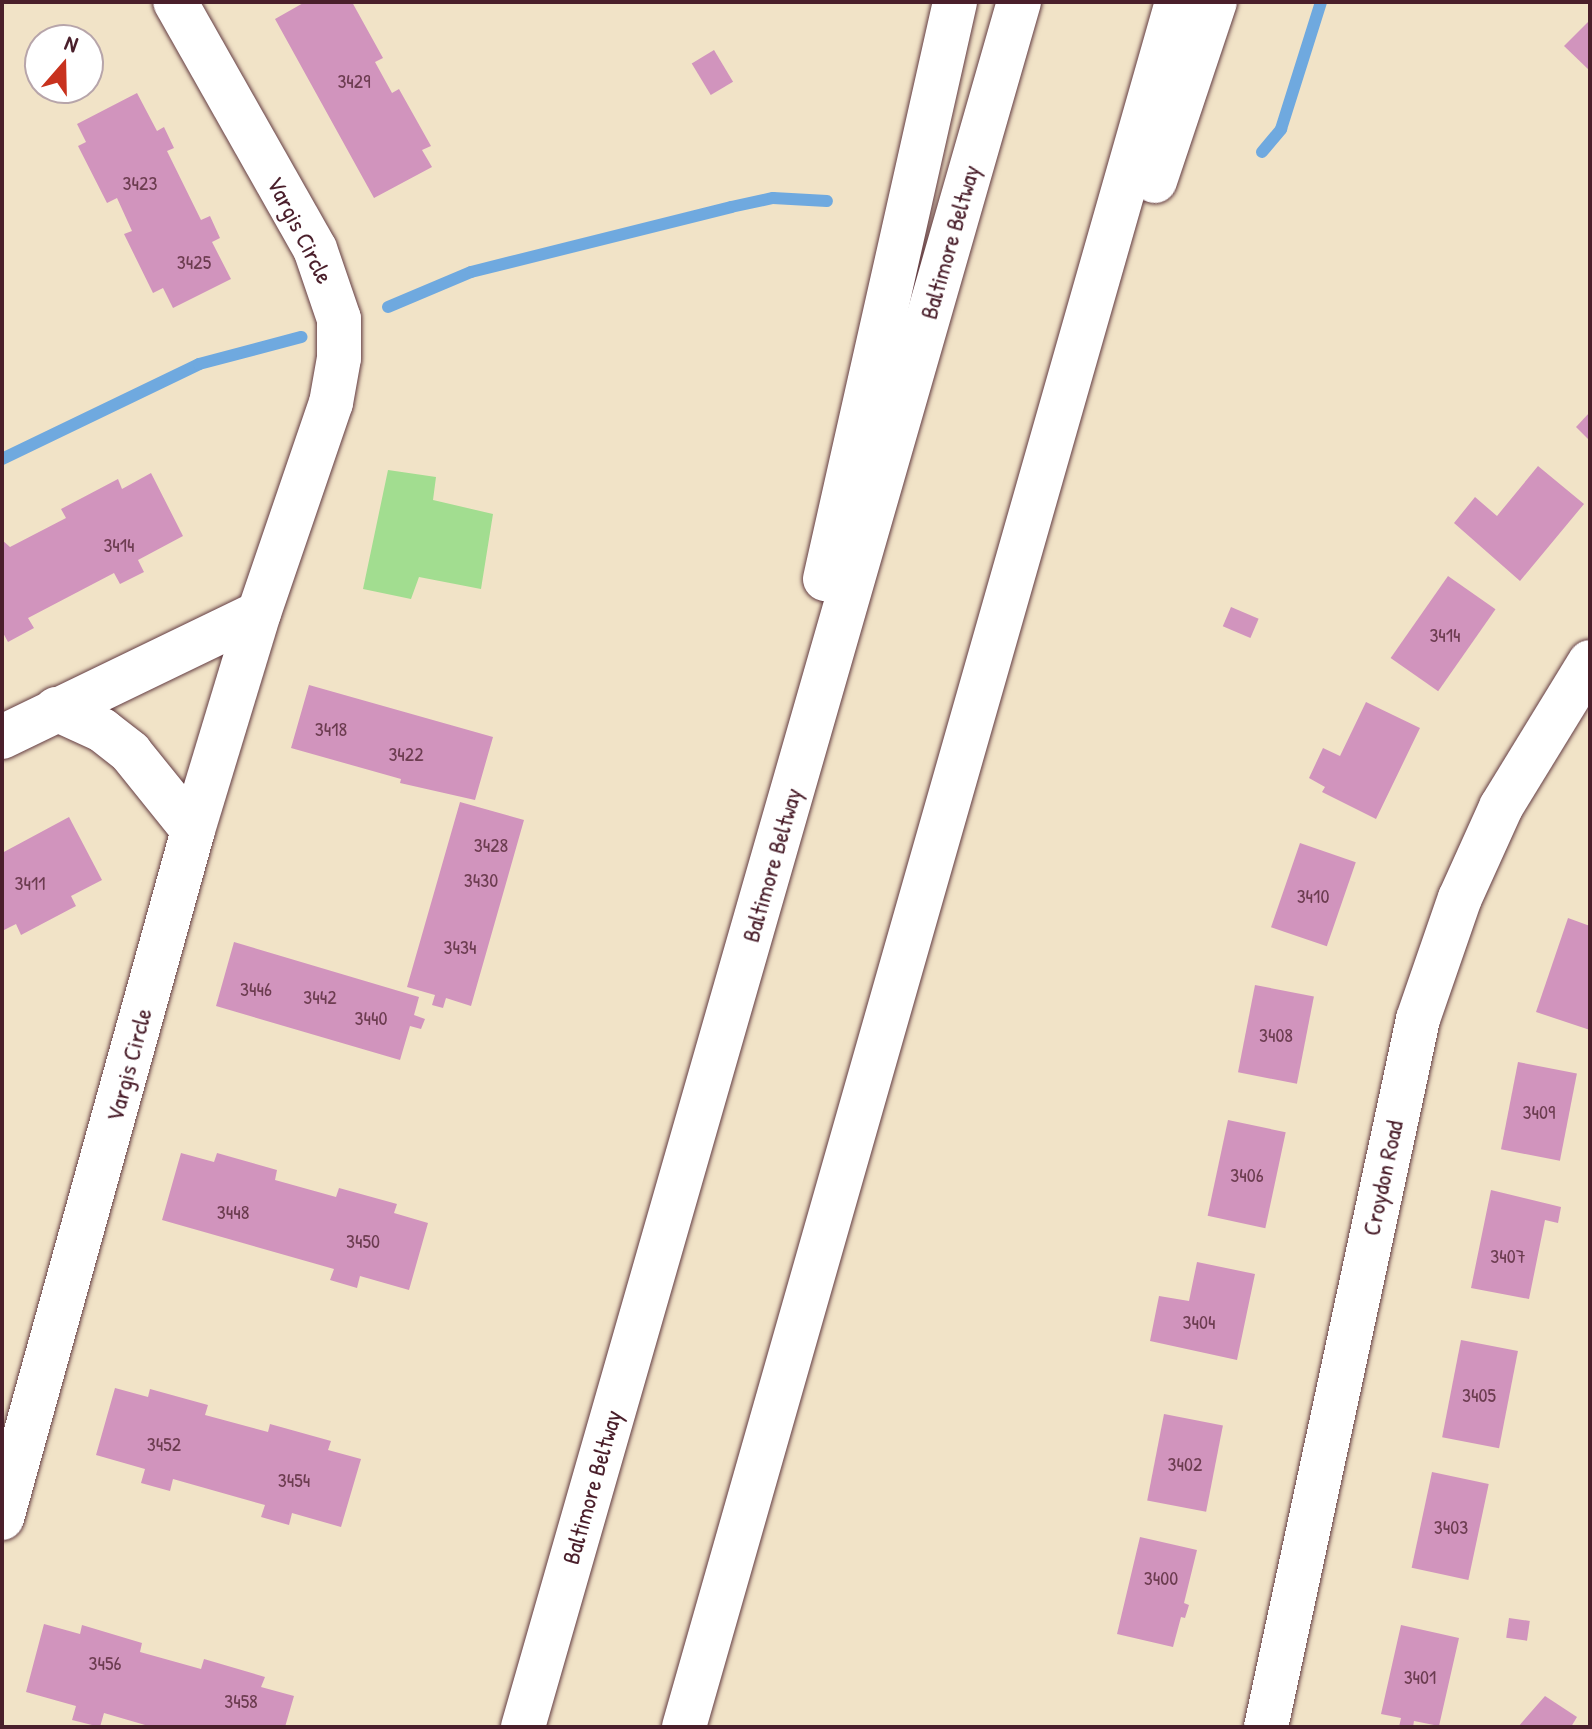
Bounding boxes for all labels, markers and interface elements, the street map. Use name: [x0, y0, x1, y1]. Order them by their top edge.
north arrow: [24, 24, 104, 104]
text: N: [61, 27, 82, 59]
house number: 3429: [337, 68, 371, 92]
street label: Baltimore Beltway: [914, 162, 986, 322]
house number: 3423: [123, 170, 157, 194]
street label: Vargis Circle: [261, 172, 339, 288]
house number: 3425: [177, 249, 211, 273]
house number: 3414: [103, 532, 135, 556]
house number: 3414: [1429, 622, 1461, 646]
house number: 3418: [315, 716, 347, 740]
house number: 3422: [388, 741, 424, 765]
street label: Baltimore Beltway: [736, 785, 808, 945]
house number: 3428: [474, 832, 508, 856]
house number: 3430: [464, 867, 498, 891]
house number: 3411: [15, 870, 45, 894]
house number: 3410: [1297, 883, 1329, 907]
house number: 3434: [444, 934, 476, 958]
house number: 3446: [240, 976, 272, 1000]
house number: 3442: [303, 984, 337, 1008]
street label: Vargis Circle: [100, 1005, 158, 1125]
house number: 3440: [355, 1005, 387, 1029]
house number: 3408: [1259, 1022, 1293, 1046]
house number: 3409: [1523, 1099, 1555, 1123]
street label: Croydon Road: [1357, 1118, 1409, 1238]
house number: 3406: [1230, 1162, 1264, 1186]
house number: 3448: [217, 1199, 249, 1223]
house number: 3450: [346, 1228, 380, 1252]
house number: 3407: [1490, 1243, 1526, 1267]
house number: 3404: [1183, 1309, 1215, 1333]
house number: 3405: [1462, 1382, 1496, 1406]
street label: Baltimore Beltway: [556, 1407, 628, 1567]
house number: 3452: [147, 1431, 181, 1455]
house number: 3402: [1168, 1451, 1202, 1475]
house number: 3454: [278, 1467, 310, 1491]
house number: 3403: [1434, 1514, 1468, 1538]
house number: 3400: [1144, 1565, 1178, 1589]
house number: 3456: [89, 1650, 121, 1674]
house number: 3401: [1404, 1664, 1436, 1688]
house number: 3458: [224, 1688, 258, 1712]

